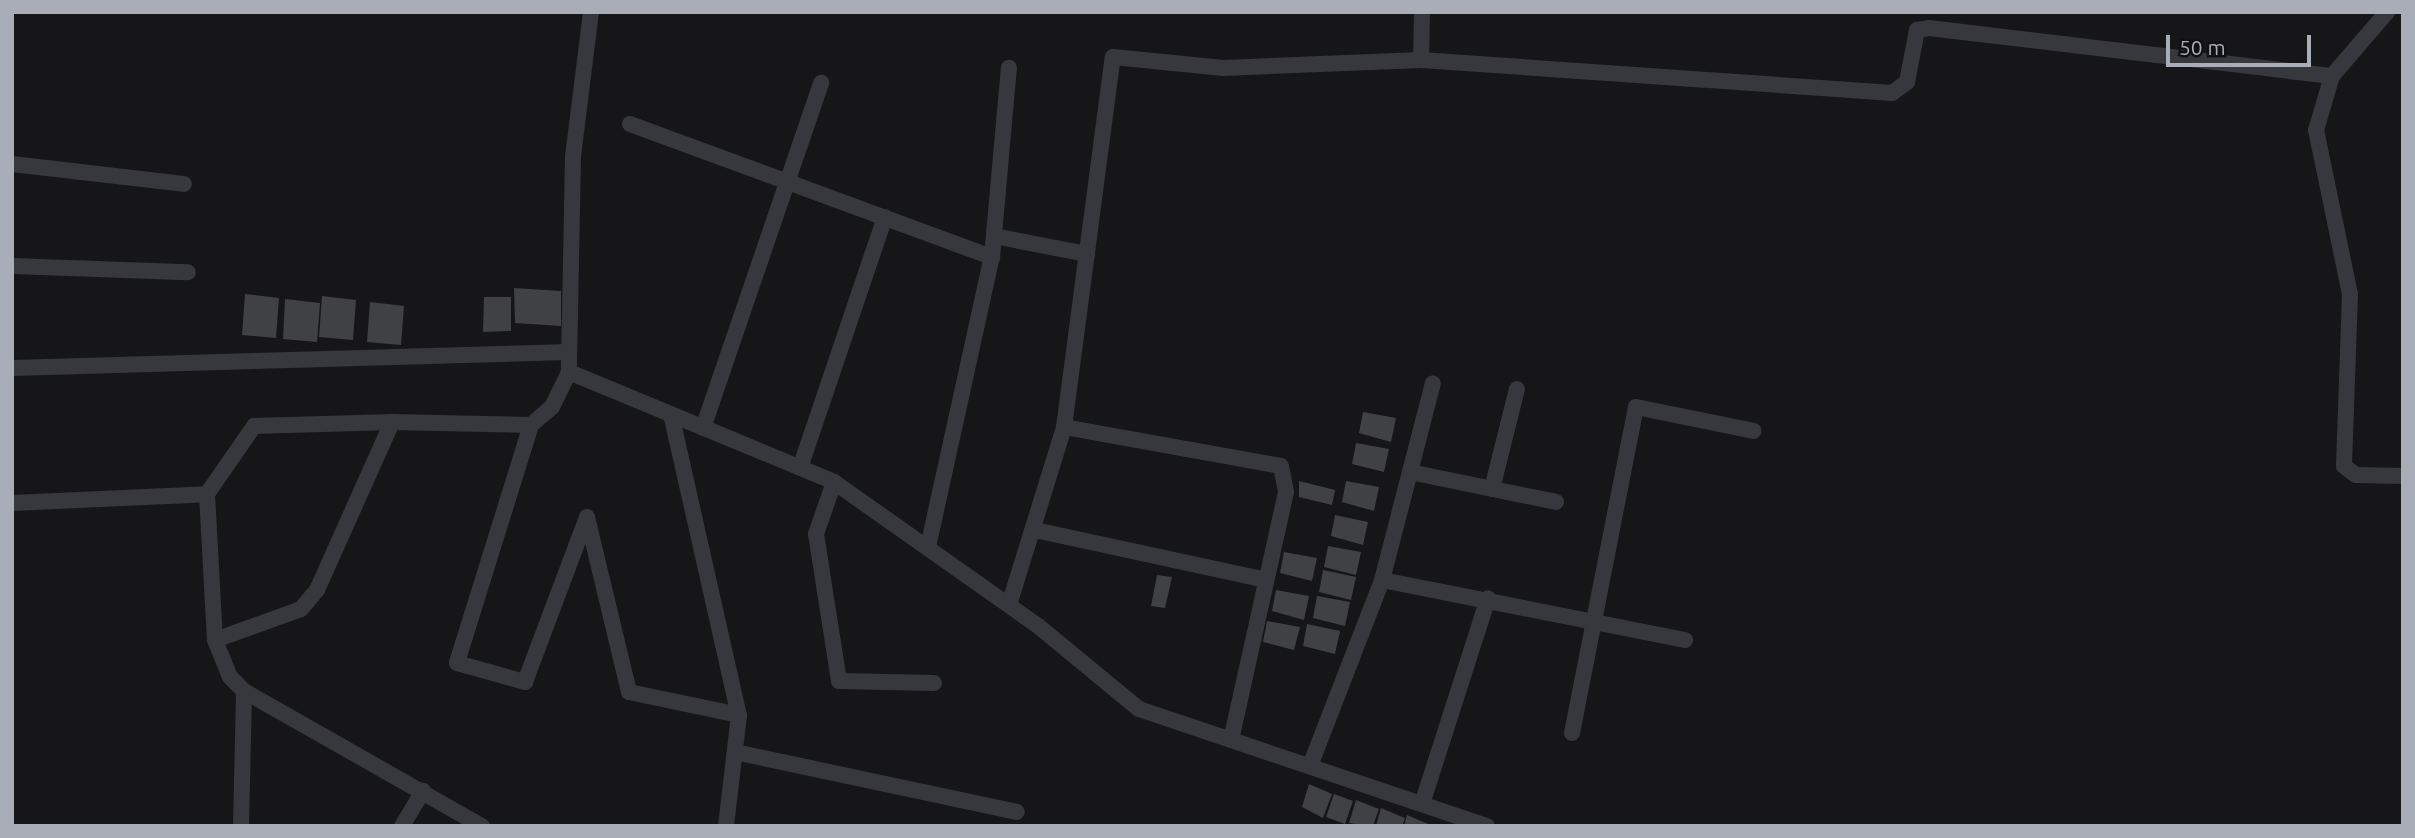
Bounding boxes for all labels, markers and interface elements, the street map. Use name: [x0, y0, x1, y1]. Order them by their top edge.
scale bar: [2170, 21, 2315, 65]
text: 50 m: [2179, 35, 2226, 59]

